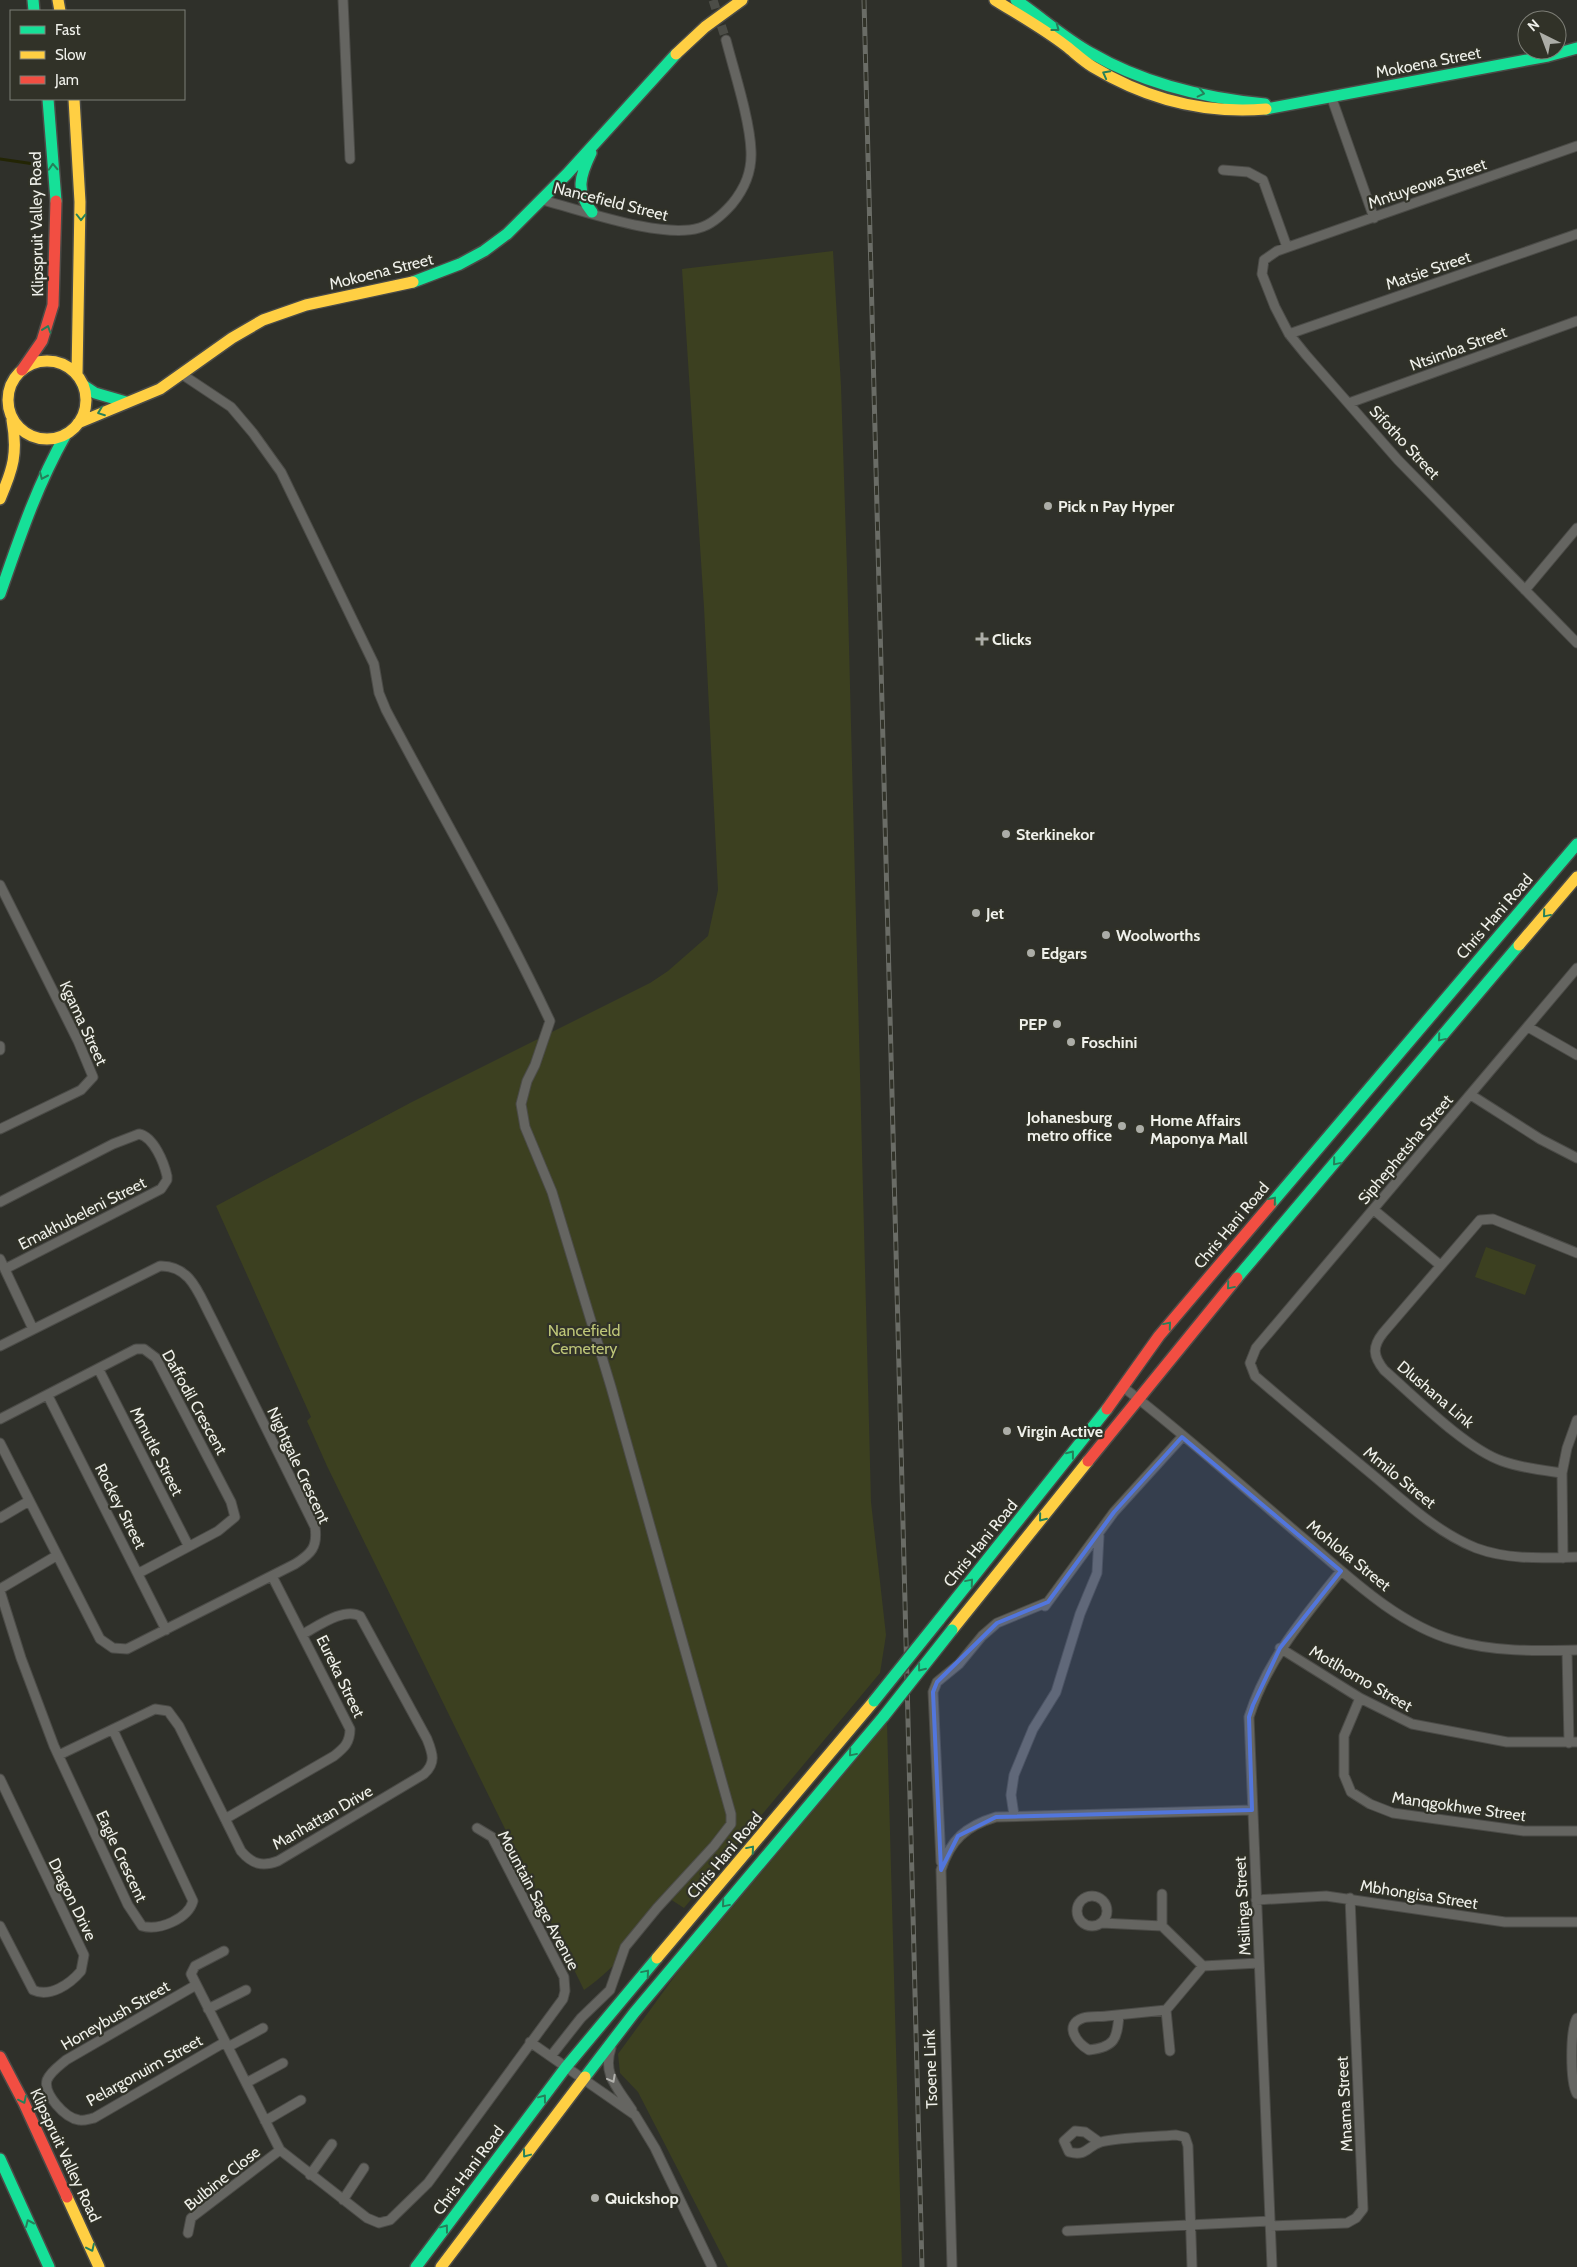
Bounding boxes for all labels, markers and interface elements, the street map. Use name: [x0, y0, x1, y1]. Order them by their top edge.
legend: [10, 10, 185, 100]
north arrow: [1517, 10, 1567, 60]
text: N: [1524, 15, 1543, 35]
text: Fast: [55, 21, 80, 39]
one-way arrow: [1050, 22, 1060, 31]
street label: Mokoena Street: [1374, 43, 1483, 82]
text: Slow: [55, 46, 86, 64]
text: Jam: [54, 71, 79, 89]
one-way arrow: [1102, 71, 1111, 81]
one-way arrow: [1197, 88, 1205, 98]
street label: Klipspruit Valley Road: [26, 151, 47, 297]
street label: Mntuyeowa Street: [1365, 154, 1490, 213]
one-way arrow: [48, 163, 59, 171]
street label: Nancefield Street: [552, 178, 671, 225]
one-way arrow: [76, 214, 86, 221]
street label: Matsie Street: [1383, 247, 1474, 294]
street label: Mokoena Street: [327, 249, 436, 294]
street label: Ntsimba Street: [1407, 322, 1510, 375]
one-way arrow: [41, 325, 51, 333]
street label: Sifotho Street: [1366, 401, 1444, 484]
one-way arrow: [98, 406, 106, 416]
one-way arrow: [39, 471, 49, 480]
place label: Pick n Pay Hyper: [1058, 497, 1175, 516]
marker: Pick n Pay Hyper: [1042, 500, 1054, 512]
place label: Clicks: [992, 630, 1032, 649]
marker: Clicks: [976, 633, 988, 645]
place label: Sterkinekor: [1016, 825, 1095, 844]
marker: Sterkinekor: [1000, 828, 1012, 840]
street label: Chris Hani Road: [1452, 870, 1537, 963]
place label: Jet: [985, 904, 1005, 923]
marker: Jet: [970, 907, 982, 919]
one-way arrow: [1543, 908, 1551, 917]
place label: Woolworths: [1116, 926, 1200, 945]
marker: Woolworths: [1100, 929, 1112, 941]
place label: Edgars: [1041, 944, 1087, 963]
marker: Edgars: [1025, 947, 1037, 959]
street label: Kgama Street: [56, 978, 112, 1069]
place label: PEP: [1019, 1015, 1047, 1034]
marker: PEP: [1051, 1018, 1063, 1030]
one-way arrow: [1438, 1032, 1446, 1041]
place label: Foschini: [1081, 1033, 1137, 1052]
marker: Foschini: [1065, 1036, 1077, 1048]
street label: Siphephetsha Street: [1354, 1090, 1457, 1208]
place label: Johanesburg metro office: [1026, 1108, 1112, 1145]
place label: Home Affairs Maponya Mall: [1150, 1111, 1248, 1148]
marker: Johanesburg metro office: [1116, 1120, 1128, 1132]
marker: Home Affairs Maponya Mall: [1134, 1123, 1146, 1135]
one-way arrow: [1333, 1156, 1341, 1165]
street label: Emakhubeleni Street: [15, 1173, 150, 1254]
street label: Chris Hani Road: [1190, 1178, 1273, 1272]
one-way arrow: [1267, 1197, 1276, 1206]
one-way arrow: [1227, 1280, 1236, 1289]
park label: Nancefield Cemetery: [548, 1321, 620, 1358]
one-way arrow: [1163, 1321, 1172, 1330]
street label: Daffodil Crescent: [158, 1346, 232, 1459]
street label: Dlushana Link: [1393, 1357, 1479, 1433]
street label: Mmutle Street: [126, 1404, 187, 1499]
street label: Nightgale Crescent: [263, 1404, 334, 1527]
place label: Virgin Active: [1017, 1422, 1103, 1441]
marker: Virgin Active: [1001, 1425, 1013, 1437]
street label: Mmilo Street: [1360, 1442, 1440, 1513]
one-way arrow: [1065, 1451, 1073, 1460]
street label: Rockey Street: [91, 1460, 150, 1553]
street label: Chris Hani Road: [939, 1496, 1021, 1591]
one-way arrow: [1039, 1512, 1047, 1521]
street label: Mohloka Street: [1303, 1516, 1395, 1595]
one-way arrow: [965, 1579, 973, 1588]
street label: Eureka Street: [312, 1632, 369, 1721]
street label: Motlhomo Street: [1306, 1641, 1416, 1716]
one-way arrow: [919, 1662, 927, 1671]
one-way arrow: [849, 1747, 858, 1756]
street label: Manhattan Drive: [269, 1781, 376, 1854]
street label: Manqgokhwe Street: [1391, 1788, 1528, 1825]
street label: Eagle Crescent: [92, 1807, 151, 1906]
street label: Chris Hani Road: [683, 1808, 766, 1902]
street label: Mountain Sage Avenue: [494, 1827, 583, 1973]
one-way arrow: [745, 1845, 754, 1854]
street label: Dragon Drive: [44, 1855, 101, 1944]
street label: Msilinga Street: [1230, 1855, 1255, 1956]
street label: Mbhongisa Street: [1359, 1876, 1480, 1913]
one-way arrow: [722, 1898, 731, 1907]
one-way arrow: [640, 1970, 649, 1979]
street label: Honeybush Street: [58, 1976, 173, 2054]
street label: Tsoene Link: [920, 2028, 941, 2109]
street label: Pelargonuim Street: [83, 2030, 206, 2110]
street label: Mnama Street: [1332, 2055, 1356, 2152]
one-way arrow: [606, 2073, 616, 2082]
street label: Klipspruit Valley Road: [26, 2085, 105, 2225]
one-way arrow: [17, 2095, 27, 2104]
one-way arrow: [537, 2095, 545, 2104]
street label: Chris Hani Road: [429, 2122, 508, 2219]
street label: Bulbine Close: [181, 2142, 264, 2215]
one-way arrow: [523, 2148, 532, 2158]
place label: Quickshop: [605, 2189, 679, 2208]
marker: Quickshop: [589, 2192, 601, 2204]
one-way arrow: [24, 2219, 35, 2228]
one-way arrow: [439, 2224, 448, 2234]
one-way arrow: [84, 2243, 95, 2252]

